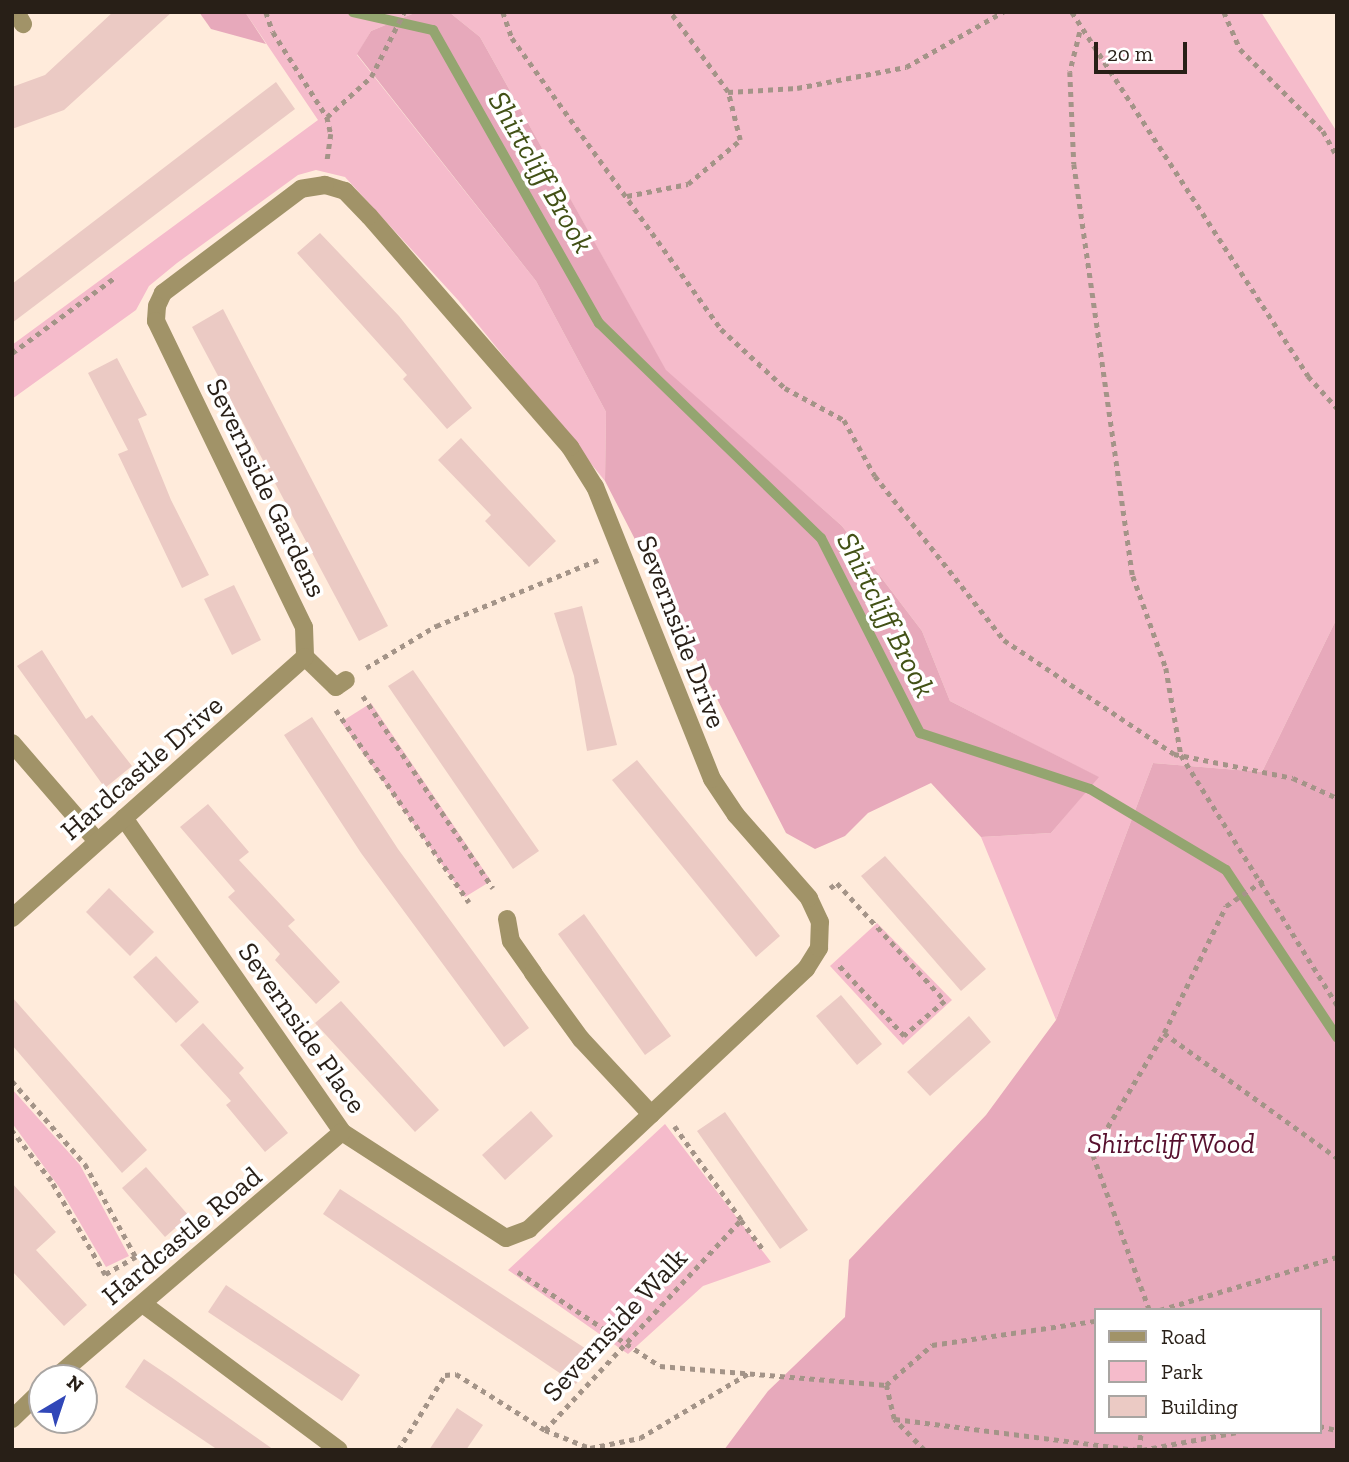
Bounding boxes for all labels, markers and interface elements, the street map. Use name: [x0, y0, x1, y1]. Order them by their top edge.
scale bar: [1097, 28, 1190, 72]
text: 20 m: [1107, 41, 1153, 66]
water label: Shirtcliff Brook: [480, 85, 602, 259]
street label: Severnside Gardens: [199, 373, 333, 603]
water label: Shirtcliff Brook: [829, 526, 943, 704]
street label: Severnside Drive: [629, 531, 733, 733]
street label: Hardcastle Drive: [54, 689, 230, 847]
street label: Severnside Place: [231, 936, 373, 1120]
park label: Shirtcliff Wood: [1087, 1127, 1255, 1161]
street label: Hardcastle Road: [95, 1160, 269, 1312]
street label: Severnside Walk: [535, 1241, 695, 1409]
legend: [1094, 1308, 1321, 1434]
text: Road: [1161, 1324, 1206, 1349]
text: Park: [1161, 1359, 1203, 1384]
north arrow: [28, 1364, 98, 1434]
text: N: [62, 1370, 88, 1397]
text: Building: [1161, 1394, 1238, 1419]

